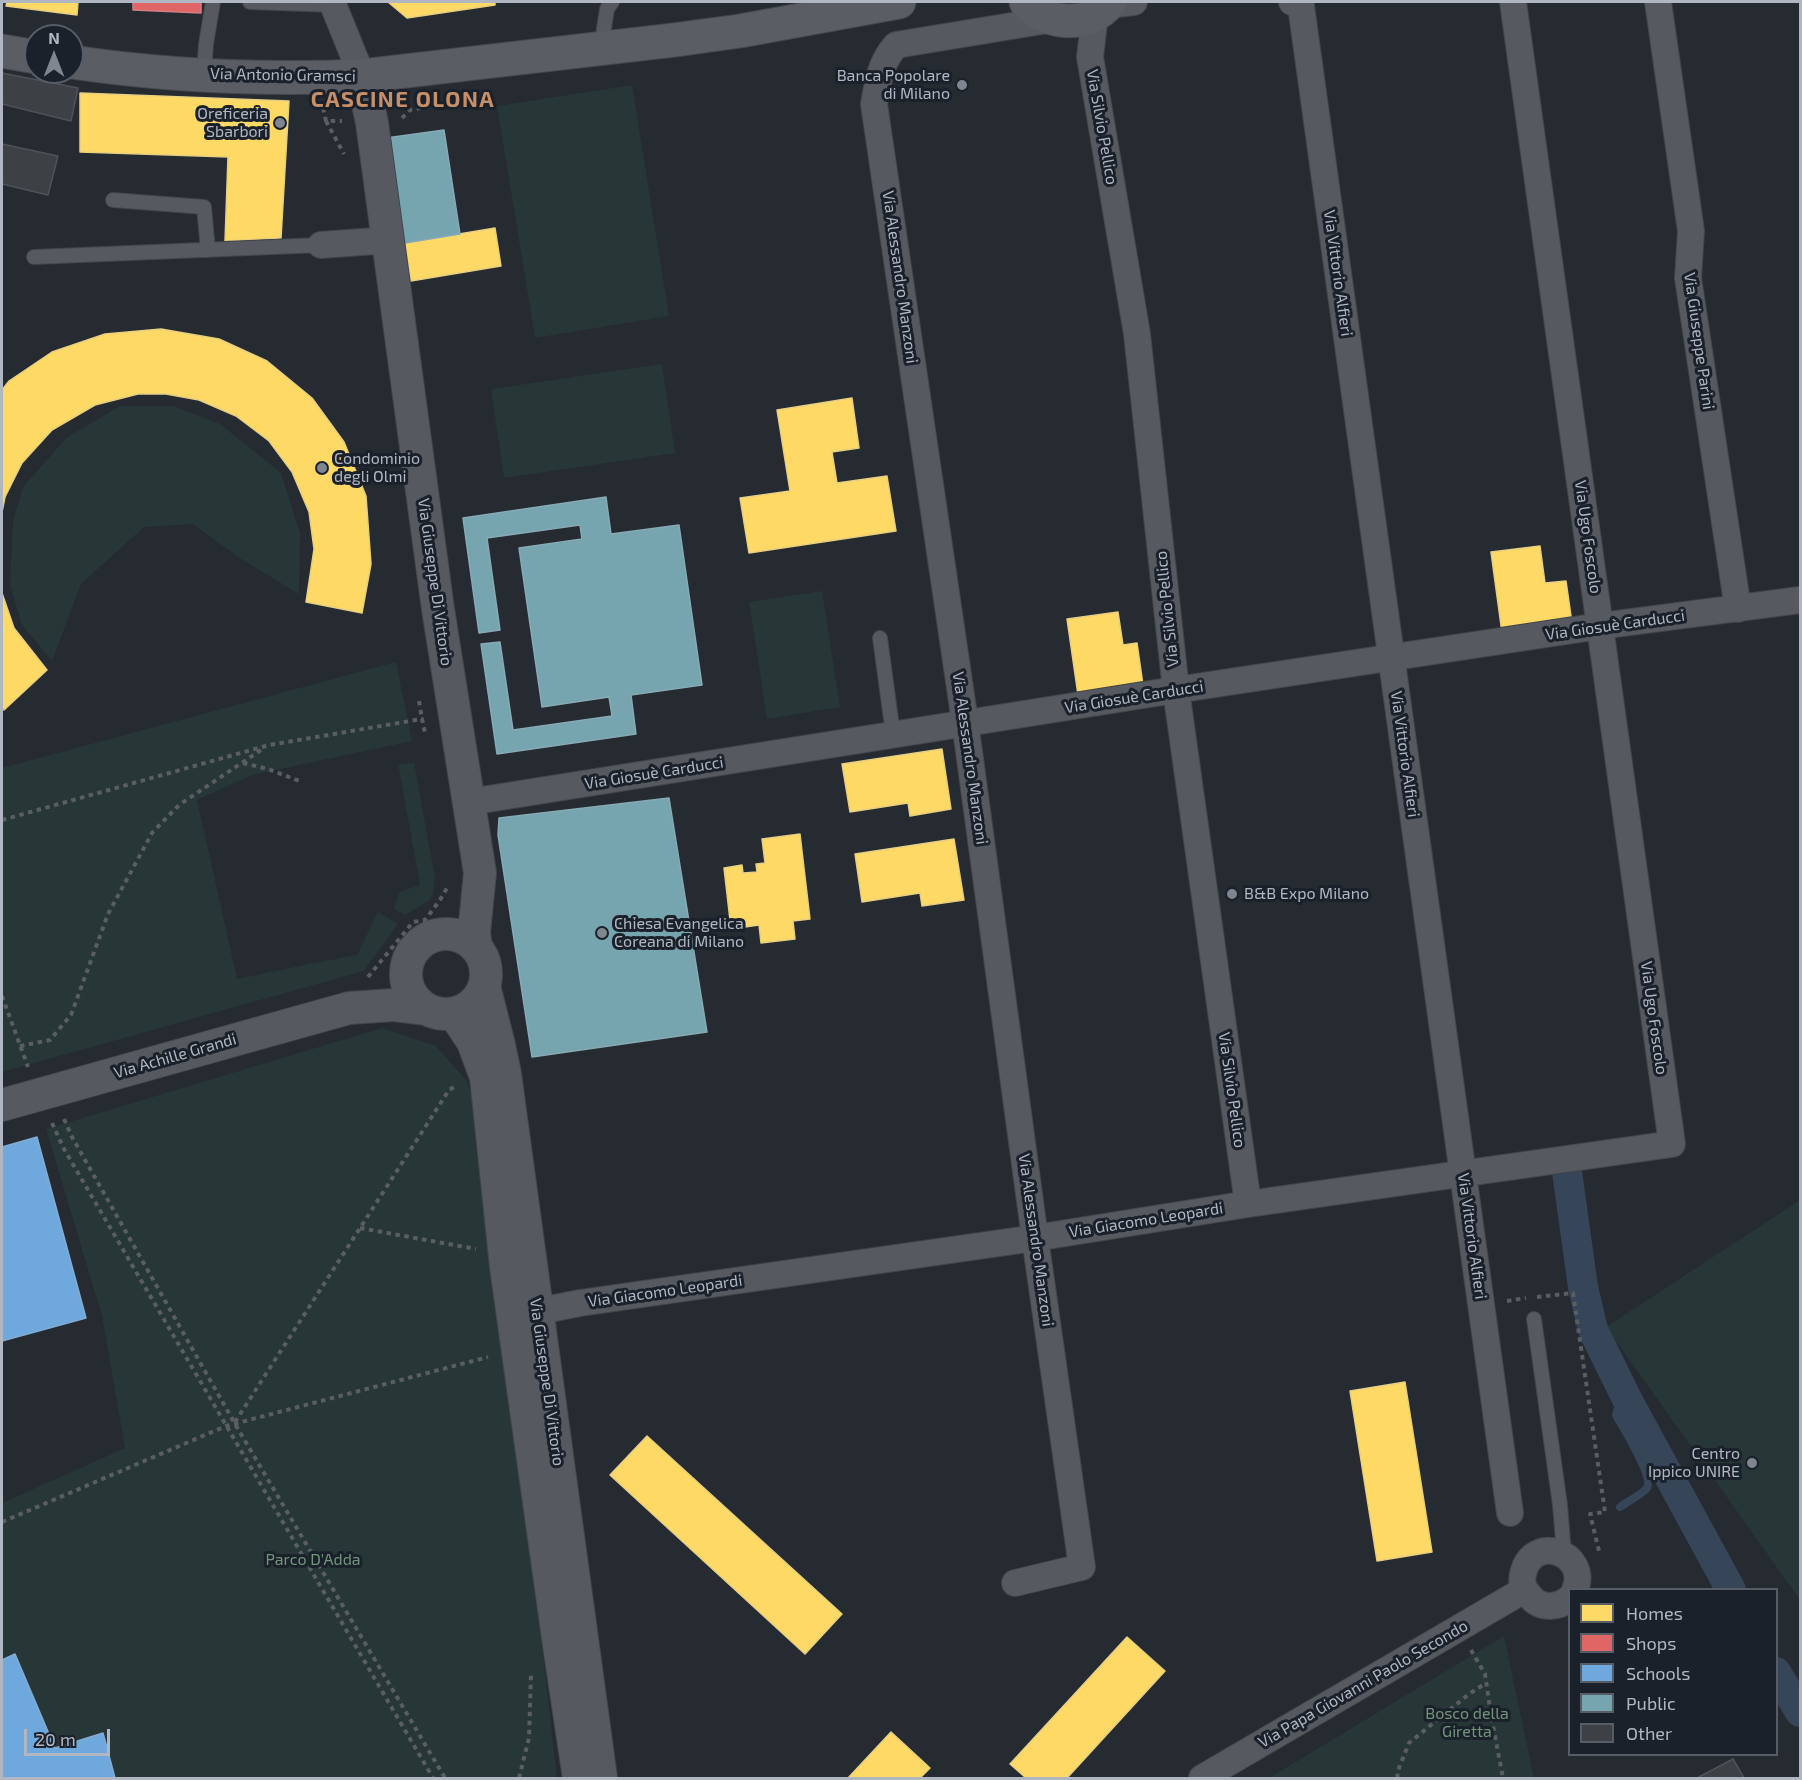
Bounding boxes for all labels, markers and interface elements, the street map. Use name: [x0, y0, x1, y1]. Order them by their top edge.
north arrow: [24, 24, 84, 84]
text: N: [48, 28, 60, 47]
street label: Via Antonio Gramsci: [210, 64, 356, 86]
place label: Banca Popolare di Milano: [837, 66, 950, 104]
street label: Via Silvio Pellico: [1082, 68, 1122, 186]
marker: Banca Popolare di Milano: [955, 78, 969, 92]
district label: CASCINE OLONA: [311, 87, 495, 113]
place label: Oreficeria Sbarbori: [197, 104, 268, 142]
marker: Oreficeria Sbarbori: [273, 116, 287, 130]
street label: Via Alessandro Manzoni: [878, 189, 922, 365]
street label: Via Vittorio Alfieri: [1320, 209, 1356, 337]
street label: Via Giuseppe Parini: [1680, 271, 1718, 411]
place label: Condominio degli Olmi: [334, 449, 420, 487]
marker: Condominio degli Olmi: [315, 461, 329, 475]
street label: Via Ugo Foscolo: [1571, 479, 1605, 595]
street label: Via Giuseppe Di Vittorio: [414, 497, 456, 667]
street label: Via Silvio Pellico: [1151, 550, 1183, 668]
street label: Via Giosuè Carducci: [1544, 606, 1686, 644]
street label: Via Alessandro Manzoni: [948, 670, 992, 846]
street label: Via Giosuè Carducci: [1063, 677, 1205, 717]
street label: Via Vittorio Alfieri: [1387, 690, 1423, 818]
street label: Via Giosuè Carducci: [583, 753, 725, 793]
place label: B&B Expo Milano: [1244, 884, 1369, 904]
marker: B&B Expo Milano: [1225, 887, 1239, 901]
place label: Chiesa Evangelica Coreana di Milano: [614, 914, 744, 952]
marker: Chiesa Evangelica Coreana di Milano: [595, 926, 609, 940]
street label: Via Ugo Foscolo: [1637, 960, 1671, 1076]
street label: Via Achille Grandi: [112, 1029, 238, 1083]
street label: Via Silvio Pellico: [1214, 1031, 1250, 1149]
street label: Via Alessandro Manzoni: [1014, 1152, 1058, 1328]
street label: Via Vittorio Alfieri: [1454, 1172, 1490, 1300]
street label: Via Giacomo Leopardi: [1068, 1198, 1224, 1242]
street label: Via Giacomo Leopardi: [587, 1271, 743, 1311]
street label: Via Giuseppe Di Vittorio: [526, 1297, 568, 1467]
place label: Centro Ippico UNIRE: [1648, 1444, 1740, 1482]
marker: Centro Ippico UNIRE: [1745, 1456, 1759, 1470]
park label: Parco D'Adda: [265, 1550, 361, 1570]
legend: [1568, 1588, 1778, 1756]
text: Homes: [1626, 1602, 1683, 1624]
street label: Via Papa Giovanni Paolo Secondo: [1255, 1616, 1471, 1752]
text: Shops: [1626, 1632, 1676, 1654]
text: Schools: [1626, 1662, 1690, 1684]
text: Public: [1626, 1692, 1676, 1714]
park label: Bosco della Giretta: [1425, 1704, 1509, 1742]
scale bar: [27, 1717, 112, 1755]
text: Other: [1626, 1722, 1672, 1744]
text: 20 m: [35, 1728, 76, 1750]

